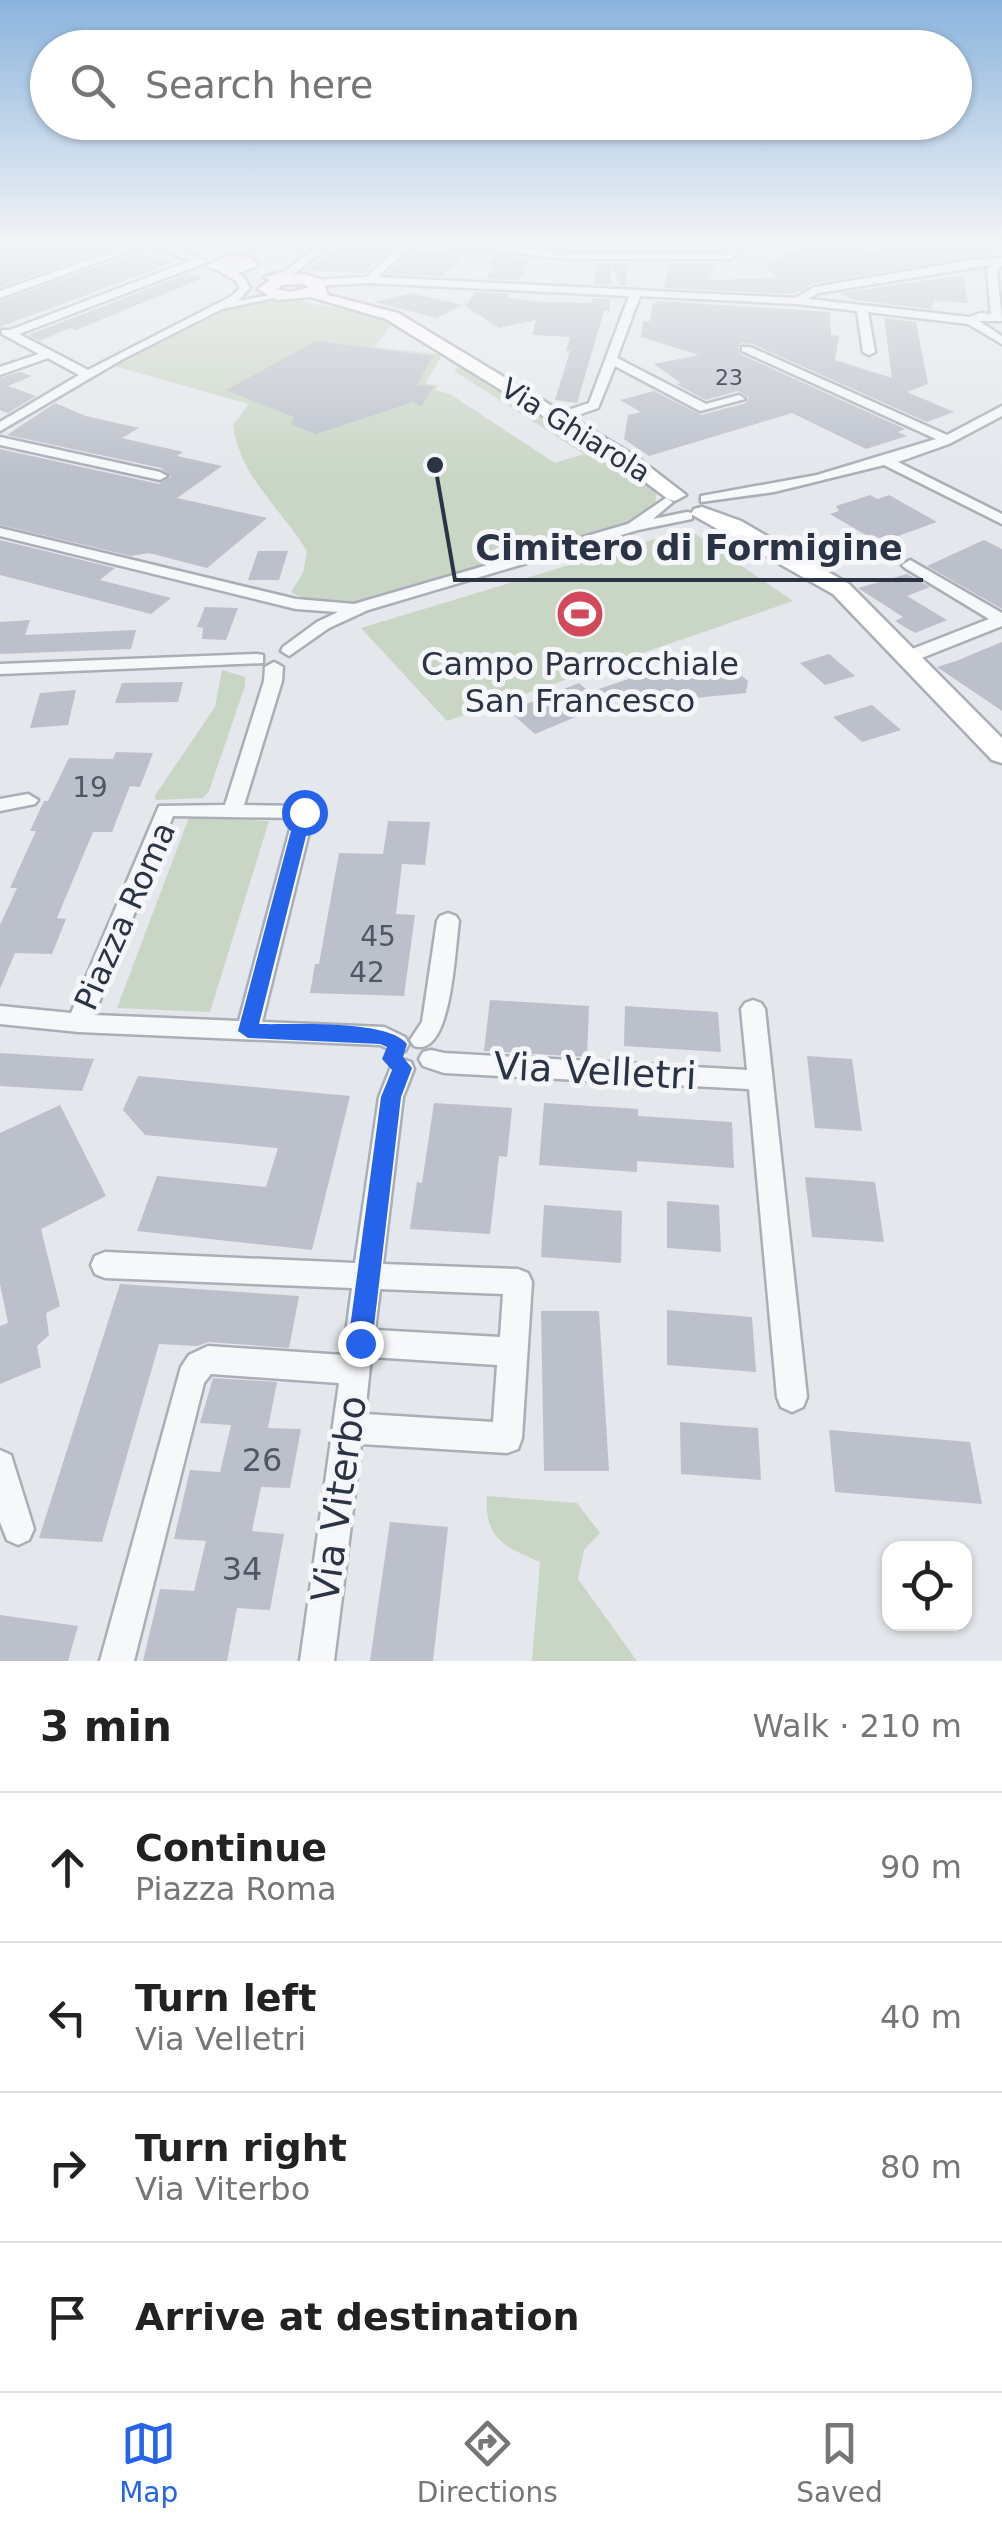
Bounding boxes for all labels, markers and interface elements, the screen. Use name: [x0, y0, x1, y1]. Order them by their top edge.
search box: [30, 30, 972, 140]
icon: search: [65, 58, 120, 113]
text: Search here: [145, 63, 373, 107]
house number: 23: [715, 365, 743, 390]
street label: Via Ghiarola: [495, 371, 656, 489]
callout: Cimitero di Formigine: [455, 515, 923, 580]
text: Cimitero di Formigine: [475, 528, 903, 568]
sports icon: Campo Parrocchiale San Francesco: [554, 588, 606, 640]
place label: Campo Parrocchiale San Francesco: [421, 645, 739, 720]
house number: 19: [72, 771, 108, 804]
route start: [282, 790, 328, 836]
street label: Piazza Roma: [67, 816, 183, 1016]
house number: 45: [360, 920, 396, 953]
house number: 42: [349, 956, 385, 989]
street label: Via Velletri: [492, 1044, 698, 1098]
route end: [338, 1321, 384, 1367]
street label: Via Viterbo: [303, 1393, 375, 1605]
house number: 26: [242, 1441, 282, 1479]
map controls: [882, 1541, 972, 1631]
button: locate: [882, 1541, 972, 1631]
house number: 34: [222, 1550, 262, 1588]
text: 3 min: [40, 1702, 172, 1751]
text: Walk · 210 m: [752, 1707, 962, 1745]
text: Continue: [135, 1826, 327, 1870]
icon: ahead: [40, 1840, 95, 1895]
text: 90 m: [880, 1848, 962, 1886]
text: Piazza Roma: [135, 1870, 337, 1908]
text: Turn left: [135, 1976, 316, 2020]
icon: left: [40, 1990, 95, 2045]
text: 40 m: [880, 1998, 962, 2036]
text: Via Velletri: [135, 2020, 306, 2058]
text: Turn right: [135, 2126, 347, 2170]
icon: right: [40, 2140, 95, 2195]
text: 80 m: [880, 2148, 962, 2186]
text: Via Viterbo: [135, 2170, 310, 2208]
icon: arrive: [40, 2290, 95, 2345]
text: Arrive at destination: [135, 2295, 580, 2339]
tab: Map: [119, 2416, 178, 2509]
tab: Directions: [417, 2416, 558, 2509]
tab: Saved: [796, 2416, 883, 2509]

